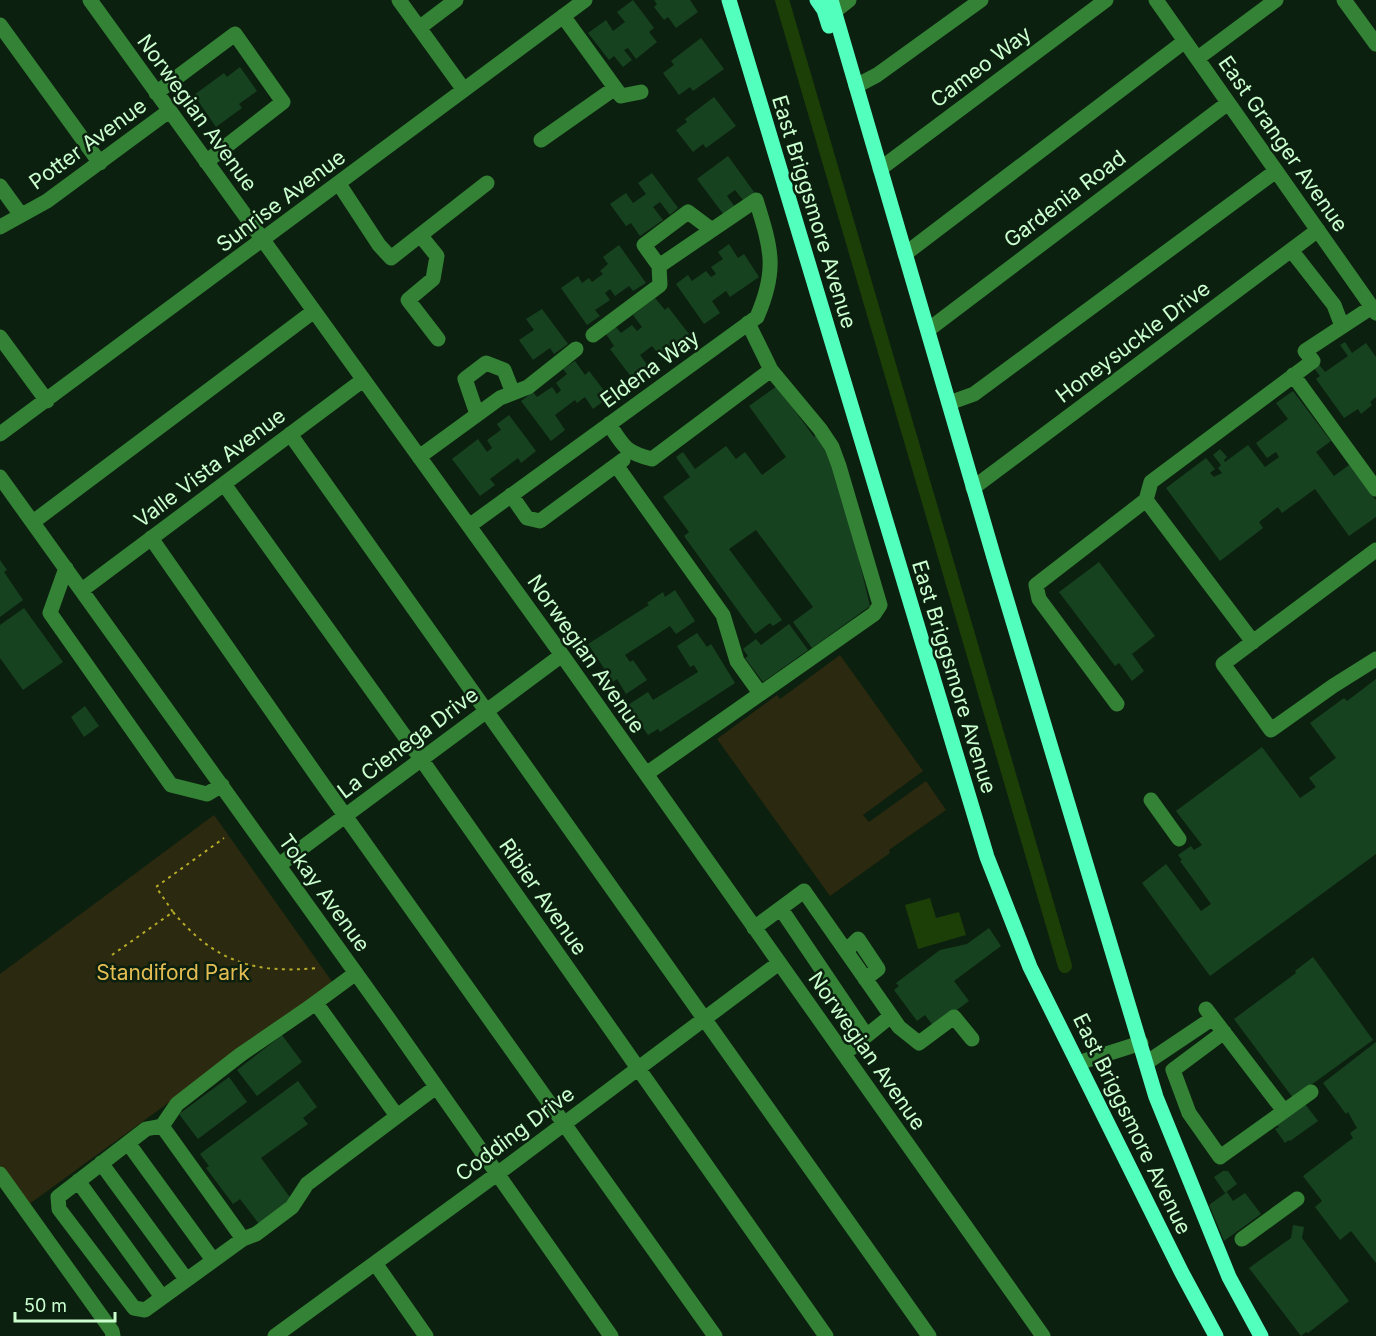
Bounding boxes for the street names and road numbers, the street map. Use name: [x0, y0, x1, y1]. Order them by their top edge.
street label: Cameo Way: [926, 21, 1036, 112]
street label: Norwegian Avenue: [132, 30, 263, 196]
street label: East Granger Avenue: [1213, 51, 1354, 236]
street label: East Briggsmore Avenue: [767, 92, 862, 332]
street label: Potter Avenue: [24, 93, 151, 194]
street label: Sunrise Avenue: [211, 144, 350, 257]
street label: Gardenia Road: [999, 145, 1131, 253]
street label: Honeysuckle Drive: [1051, 275, 1215, 408]
street label: Eldena Way: [596, 324, 704, 413]
street label: Valle Vista Avenue: [129, 403, 290, 533]
street label: East Briggsmore Avenue: [907, 557, 1002, 797]
street label: Norwegian Avenue: [522, 570, 650, 738]
street label: La Cienega Drive: [332, 682, 483, 804]
street label: Tokay Avenue: [273, 829, 375, 956]
street label: Ribier Avenue: [494, 834, 593, 960]
street label: Norwegian Avenue: [803, 967, 931, 1135]
street label: East Briggsmore Avenue: [1068, 1009, 1197, 1238]
street label: Codding Drive: [450, 1081, 579, 1186]

